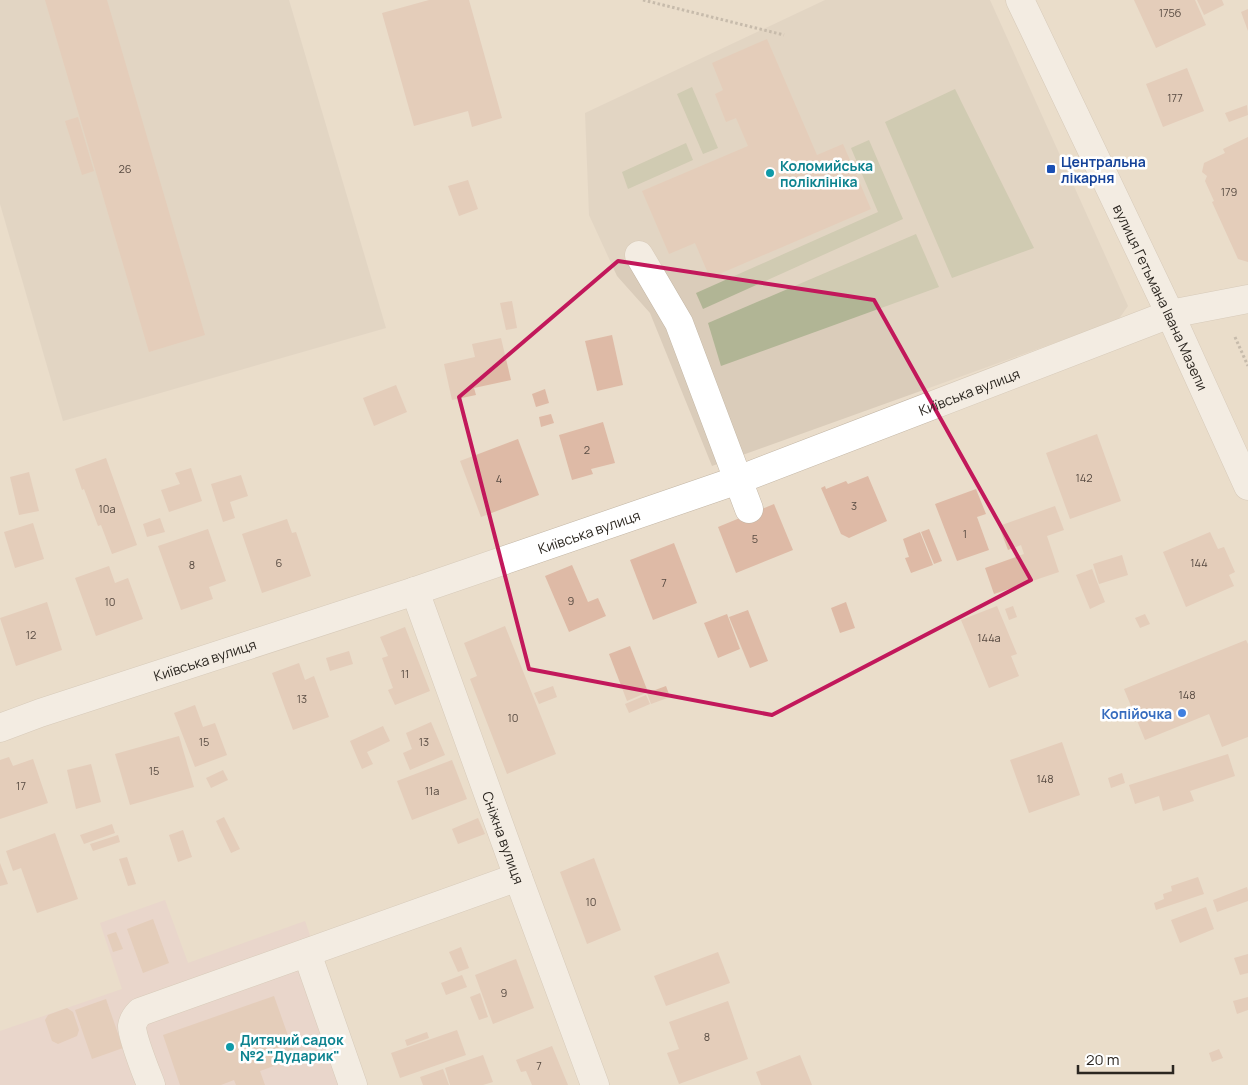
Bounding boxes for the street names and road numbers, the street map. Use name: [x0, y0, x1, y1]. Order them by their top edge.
street label: вулиця Гетьмана Івана Мазепи: [1109, 201, 1213, 393]
street label: Київська вулиця: [916, 363, 1022, 419]
street label: Київська вулиця: [535, 505, 643, 558]
street label: Київська вулиця: [151, 634, 259, 685]
street label: Сніжна вулиця: [478, 789, 529, 887]

